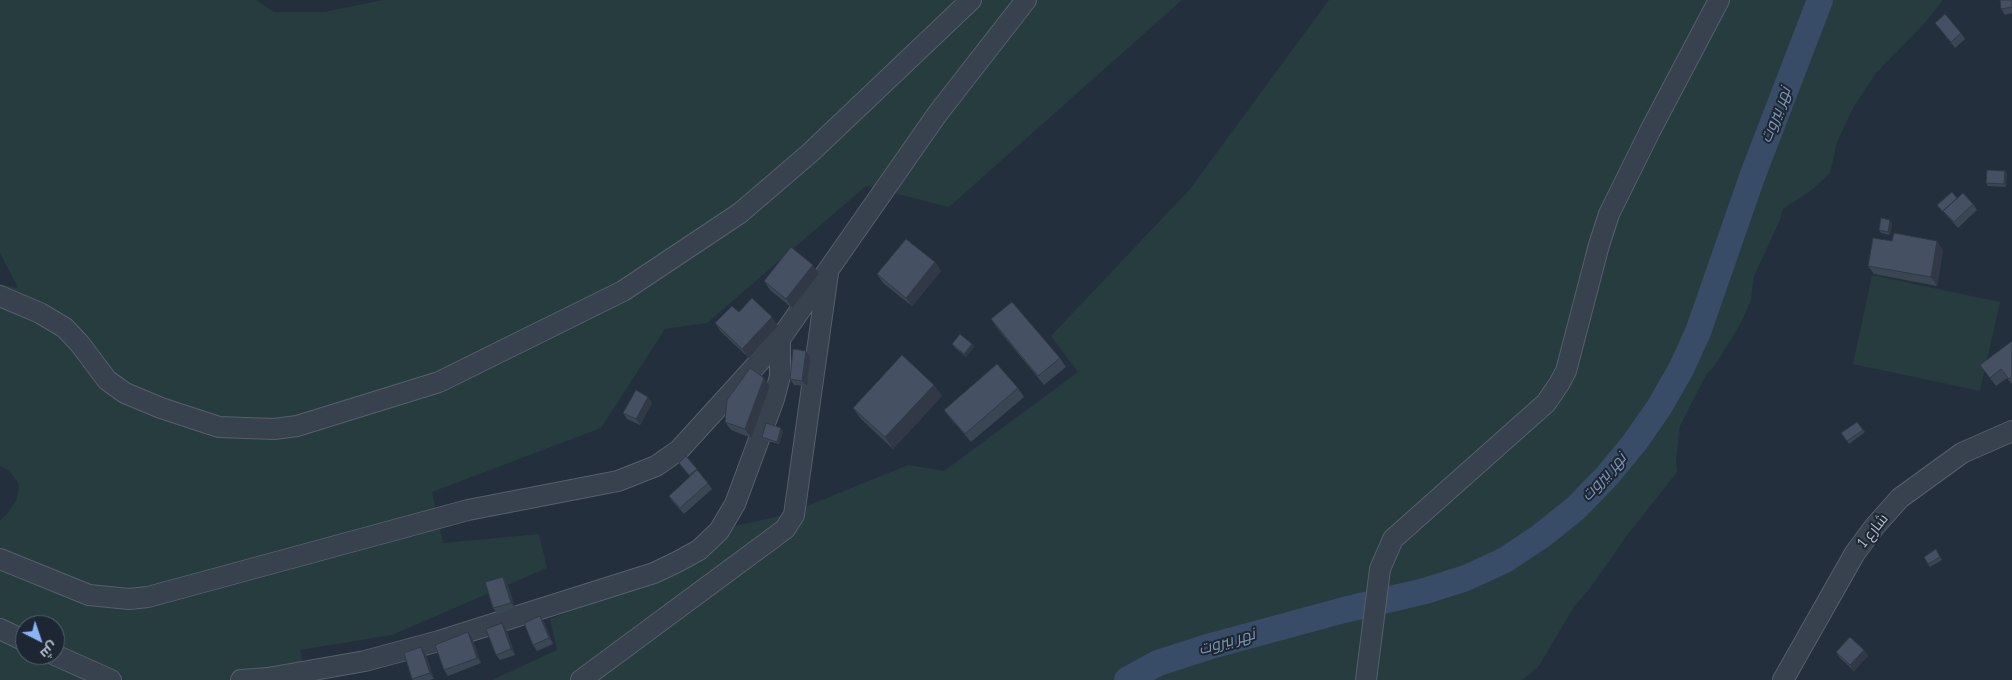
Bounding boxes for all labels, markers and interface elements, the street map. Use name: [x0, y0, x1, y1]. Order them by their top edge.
water label: نهر بيروت: [1757, 84, 1795, 146]
water label: نهر بيروت: [1577, 449, 1631, 505]
street label: شارع 1: [1854, 510, 1892, 552]
north arrow: [15, 615, 65, 665]
water label: نهر بيروت: [1196, 625, 1258, 659]
text: ش: [36, 638, 62, 663]

